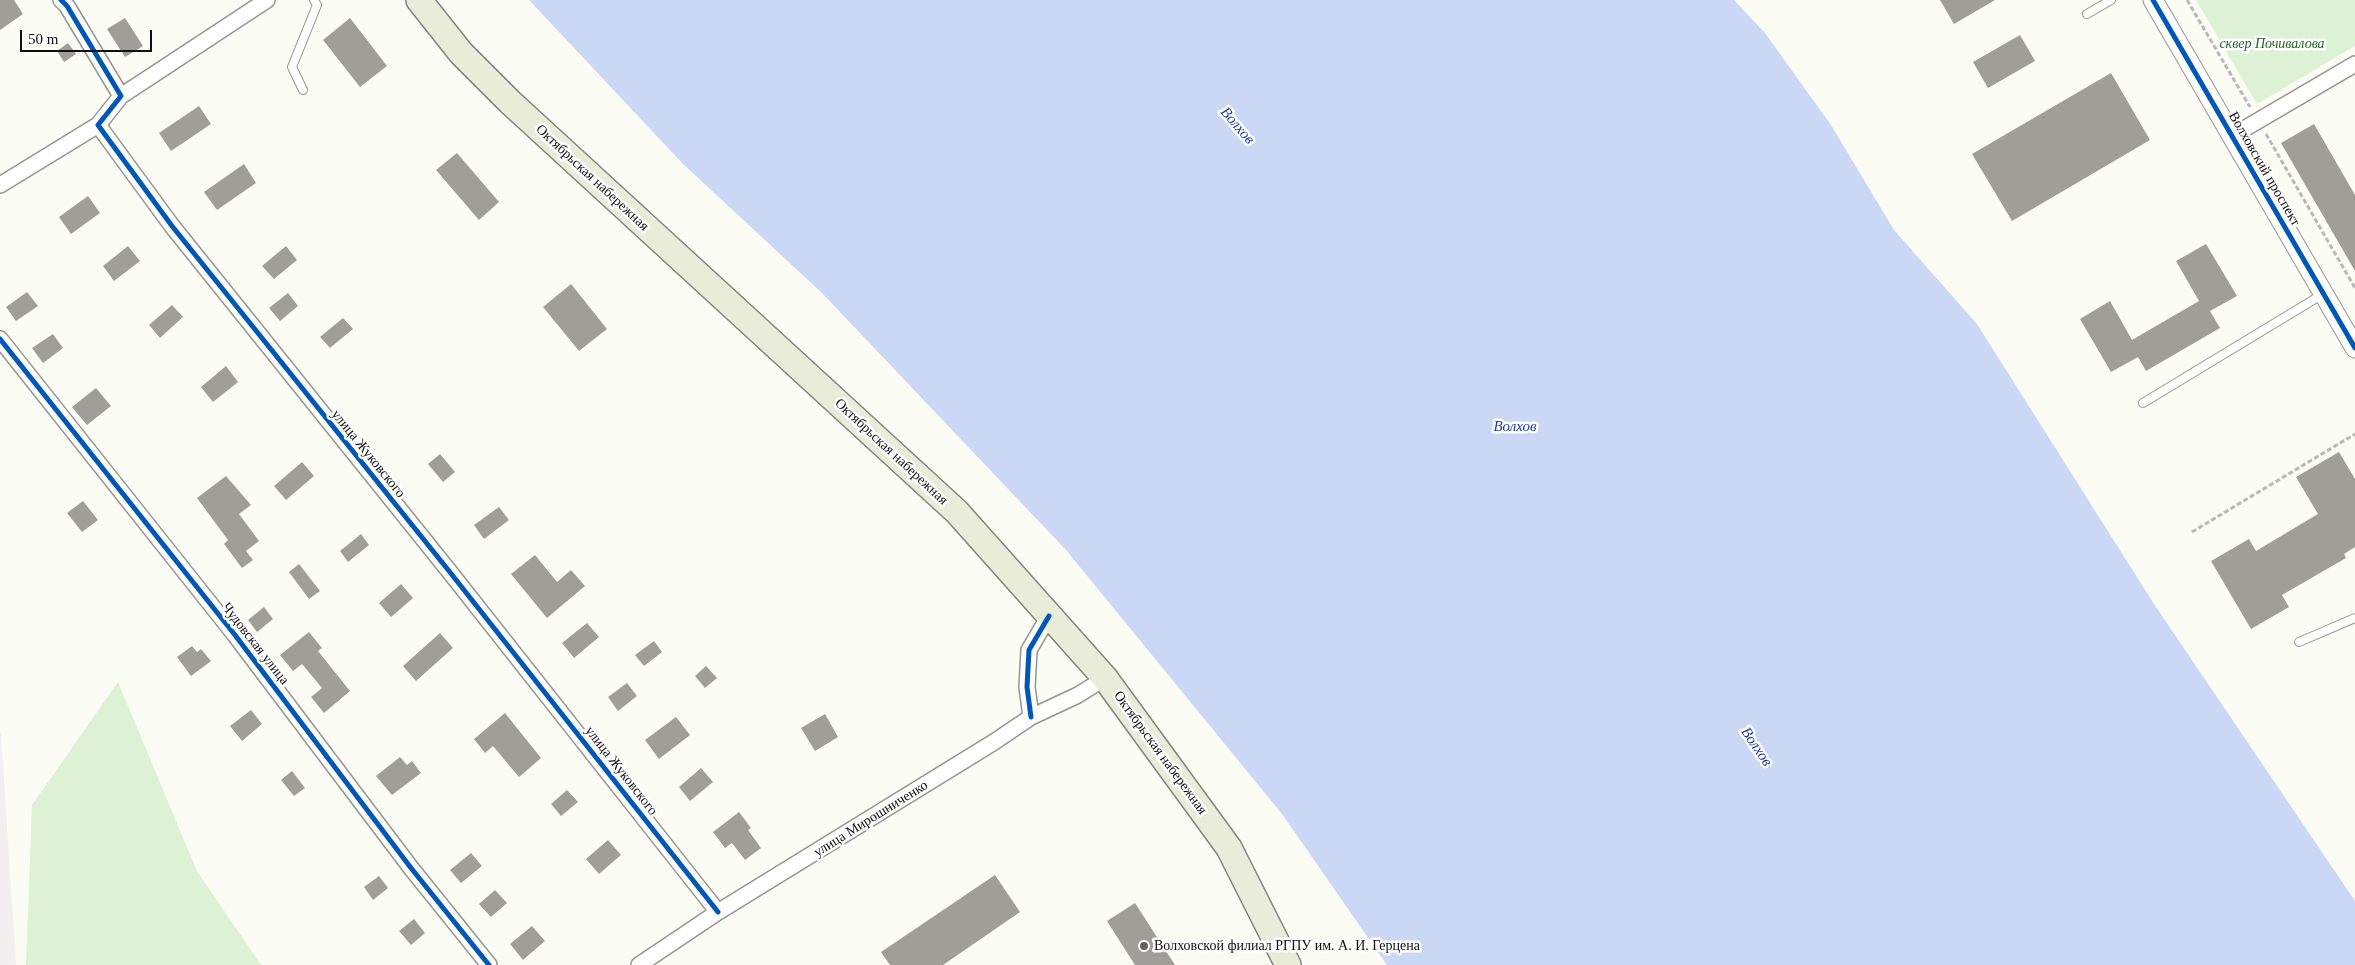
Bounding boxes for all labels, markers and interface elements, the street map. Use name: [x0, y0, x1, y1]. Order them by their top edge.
scale bar: [22, 20, 155, 52]
text: 50 m: [28, 31, 58, 47]
park label: сквер Почивалова: [2219, 36, 2325, 52]
water label: Волхов: [1216, 104, 1258, 148]
street label: Волховский проспект: [2224, 109, 2304, 229]
street label: Октябрьская набережная: [532, 121, 652, 235]
street label: Октябрьская набережная: [831, 395, 951, 509]
street label: улица Жуковского: [327, 407, 409, 501]
water label: Волхов: [1493, 418, 1537, 436]
street label: Чудовская улица: [218, 600, 292, 688]
street label: Октябрьская набережная: [1110, 688, 1210, 818]
street label: улица Жуковского: [581, 723, 661, 819]
water label: Волхов: [1736, 724, 1776, 770]
street label: улица Мирошниченко: [811, 777, 931, 861]
place label: Волховской филиал РГПУ им. А. И. Герцена: [1154, 938, 1420, 954]
marker: Волховской филиал РГПУ им. А. И. Герцена: [1138, 940, 1150, 952]

